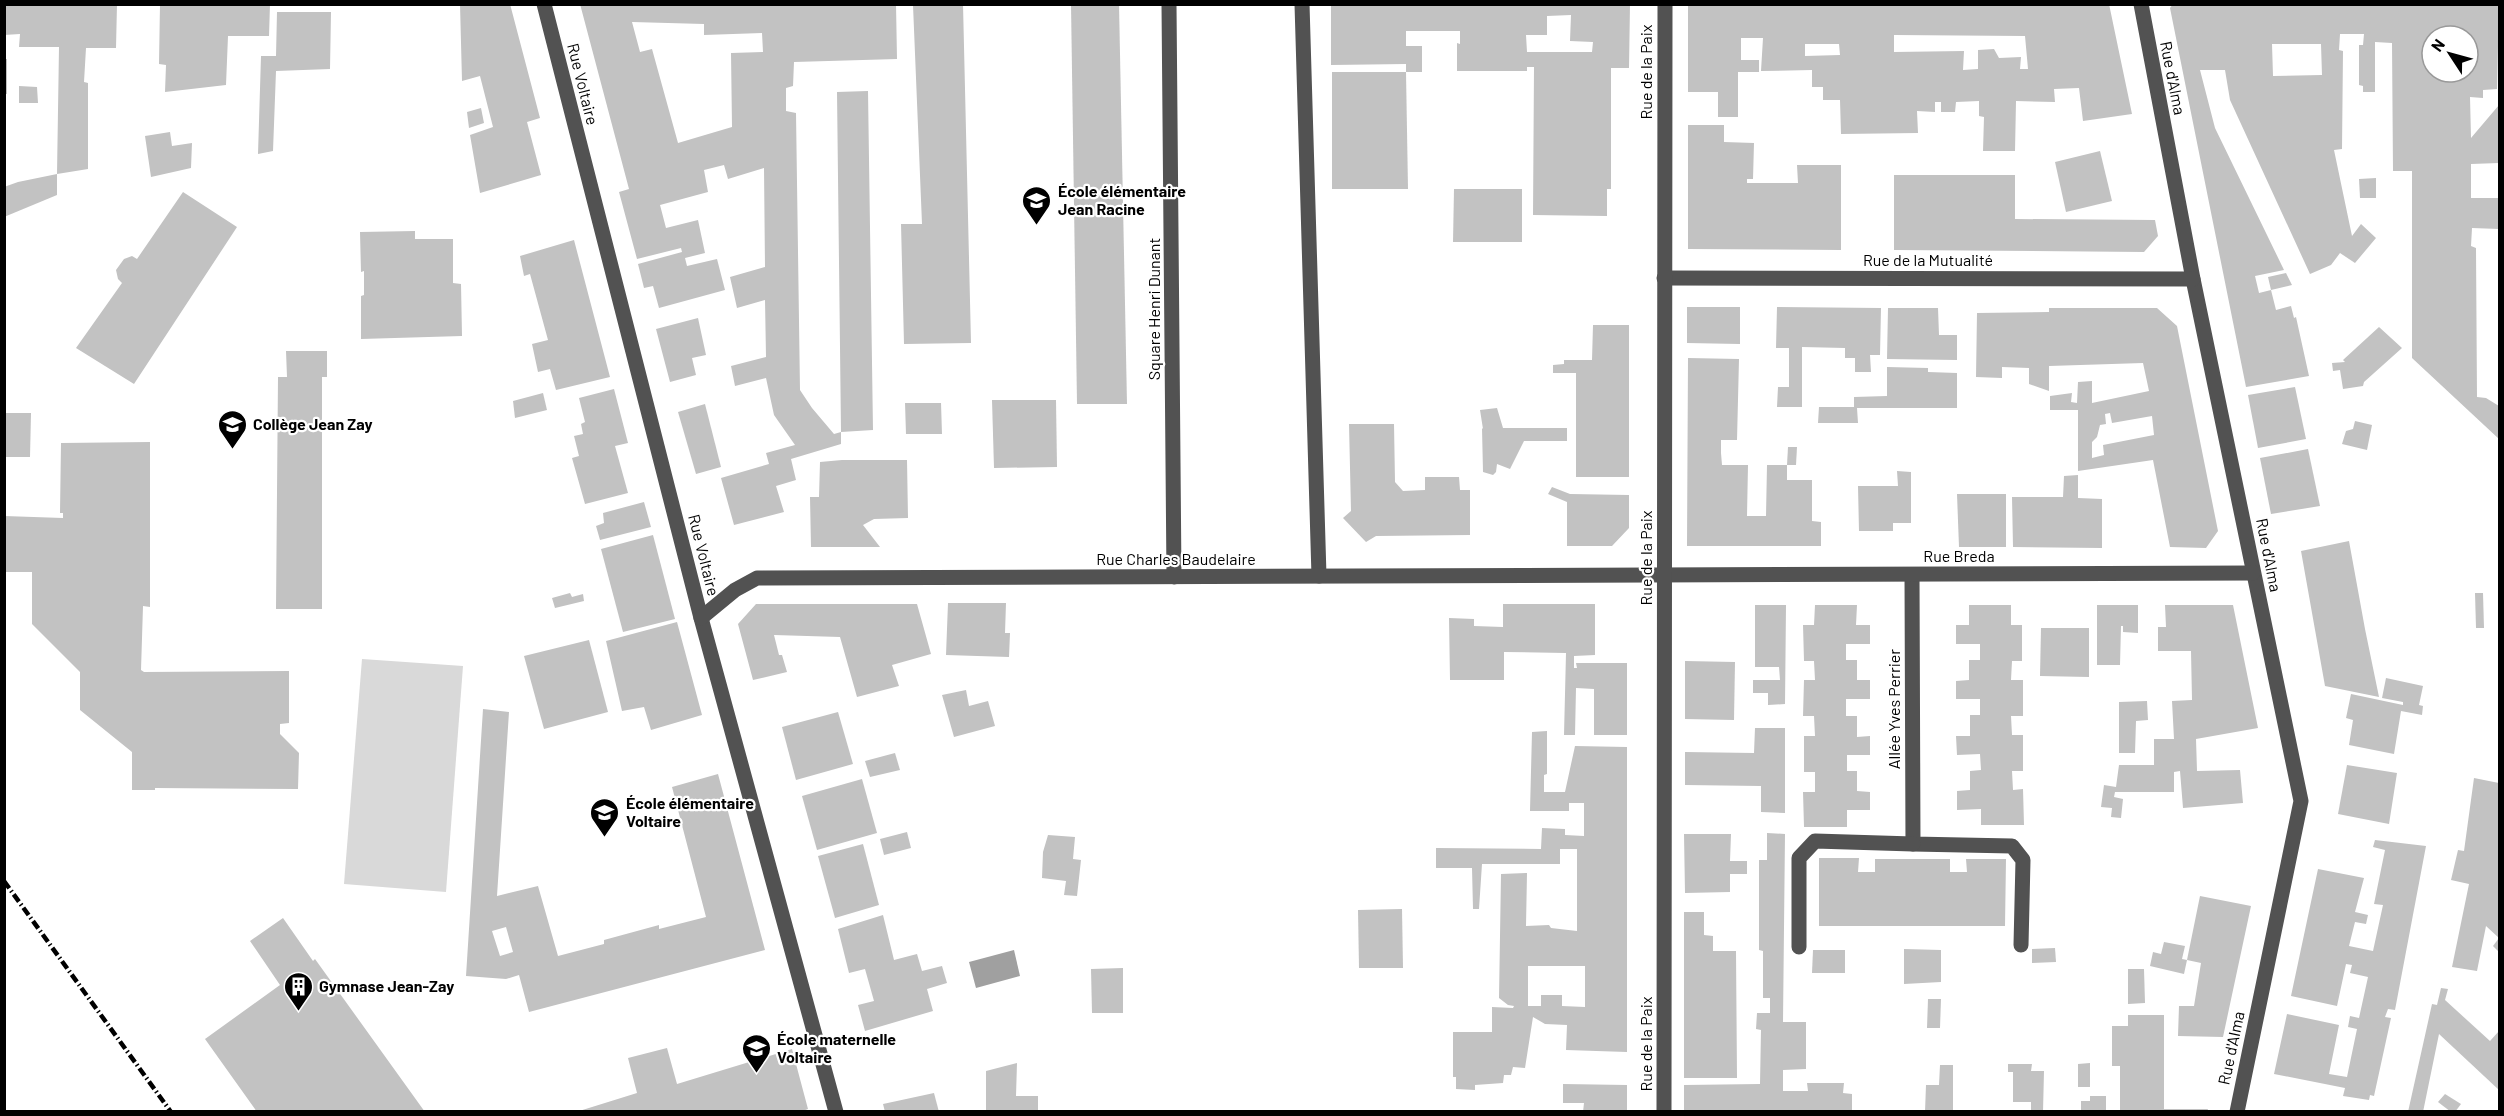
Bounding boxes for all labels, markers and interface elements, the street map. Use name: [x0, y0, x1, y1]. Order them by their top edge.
street label: Rue de la Paix: [1636, 24, 1655, 119]
north arrow: [2420, 24, 2480, 84]
text: N: [2427, 35, 2448, 55]
street label: Rue d'Alma: [2157, 39, 2190, 116]
street label: Rue Voltaire: [564, 41, 603, 127]
place label: École élémentaire Jean Racine: [1058, 181, 1186, 218]
school or university icon: École élémentaire Jean Racine: [1021, 184, 1053, 226]
street label: Square Henri Dunant: [1144, 238, 1163, 380]
street label: Rue de la Mutualité: [1863, 250, 1993, 269]
school or university icon: Collège Jean Zay: [216, 408, 248, 450]
place label: Collège Jean Zay: [253, 414, 373, 433]
street label: Rue de la Paix: [1636, 510, 1655, 605]
street label: Rue Voltaire: [685, 512, 724, 598]
street label: Rue d'Alma: [2253, 516, 2286, 593]
street label: Rue Breda: [1923, 546, 1995, 565]
street label: Rue Charles Baudelaire: [1096, 549, 1256, 568]
street label: Allée Yves Perrier: [1884, 649, 1903, 769]
place label: École élémentaire Voltaire: [626, 793, 754, 830]
school or university icon: École élémentaire Voltaire: [589, 796, 621, 838]
building icon: Gymnase Jean-Zay: [282, 970, 314, 1012]
place label: Gymnase Jean-Zay: [319, 976, 454, 995]
street label: Rue de la Paix: [1636, 996, 1655, 1091]
street label: Rue d'Alma: [2213, 1009, 2248, 1086]
place label: École maternelle Voltaire: [777, 1029, 896, 1066]
school or university icon: École maternelle Voltaire: [740, 1032, 772, 1074]

